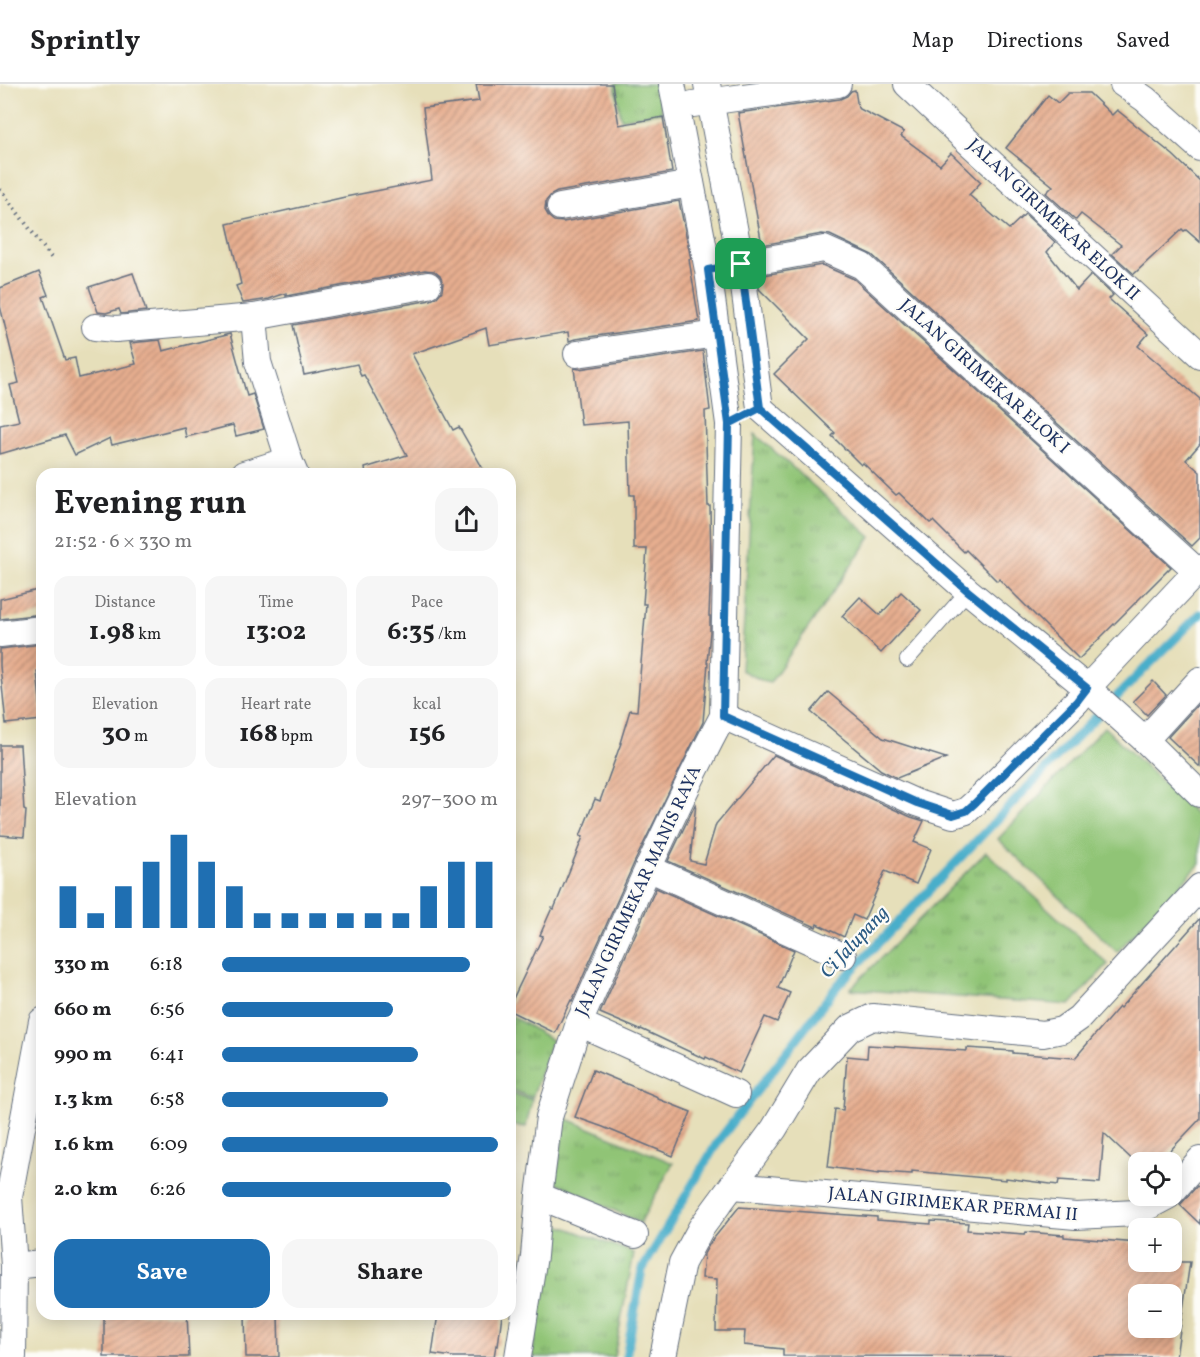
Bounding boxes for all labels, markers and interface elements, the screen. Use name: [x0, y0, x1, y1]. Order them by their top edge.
text: Sprintly: [30, 22, 140, 61]
text: Map: [912, 27, 954, 56]
text: Directions: [987, 27, 1083, 56]
text: Saved: [1116, 27, 1170, 56]
street label: JALAN GIRIMEKAR ELOK II: [961, 133, 1145, 307]
pin: [715, 238, 766, 289]
icon: arrive: [724, 247, 757, 280]
street label: JALAN GIRIMEKAR ELOK I: [893, 294, 1075, 460]
text: Evening run: [54, 482, 247, 528]
button: share: [435, 488, 498, 551]
text: 21:52 · 6 × 330 m: [54, 528, 192, 556]
text: Distance: [94, 592, 156, 614]
text: Time: [258, 592, 294, 614]
text: Pace: [411, 592, 443, 614]
text: 1.98: [89, 614, 135, 650]
text: 13:02: [246, 614, 306, 650]
text: 6:35: [387, 614, 435, 650]
text: km: [135, 624, 161, 646]
text: /km: [435, 624, 467, 646]
text: Elevation: [92, 694, 158, 716]
text: Heart rate: [241, 694, 311, 716]
text: kcal: [413, 694, 441, 716]
text: 30: [102, 716, 131, 752]
text: 168: [239, 716, 278, 752]
text: 156: [408, 716, 446, 752]
text: m: [131, 726, 148, 748]
text: bpm: [278, 726, 313, 748]
street label: JALAN GIRIMEKAR MANIS RAYA: [570, 761, 708, 1020]
text: Elevation: [54, 786, 137, 814]
text: 297–300 m: [401, 786, 498, 814]
water label: Ci Jalupang: [814, 900, 896, 985]
text: 330 m: [54, 951, 110, 979]
text: 6:18: [150, 951, 183, 979]
text: 660 m: [54, 996, 112, 1024]
text: 6:56: [150, 996, 185, 1024]
text: 990 m: [54, 1041, 112, 1069]
text: 6:41: [150, 1041, 185, 1069]
text: 1.3 km: [54, 1086, 113, 1114]
text: 6:58: [150, 1086, 185, 1114]
text: 1.6 km: [54, 1131, 114, 1159]
text: 6:09: [150, 1131, 187, 1159]
map controls: [1128, 1152, 1182, 1338]
button: locate: [1128, 1152, 1182, 1206]
text: 2.0 km: [54, 1176, 118, 1204]
text: 6:26: [150, 1176, 186, 1204]
street label: JALAN GIRIMEKAR PERMAI II: [827, 1182, 1079, 1228]
button: +: [1128, 1218, 1182, 1272]
button: Save: [54, 1239, 270, 1308]
button: Share: [282, 1239, 498, 1308]
button: −: [1128, 1284, 1182, 1338]

